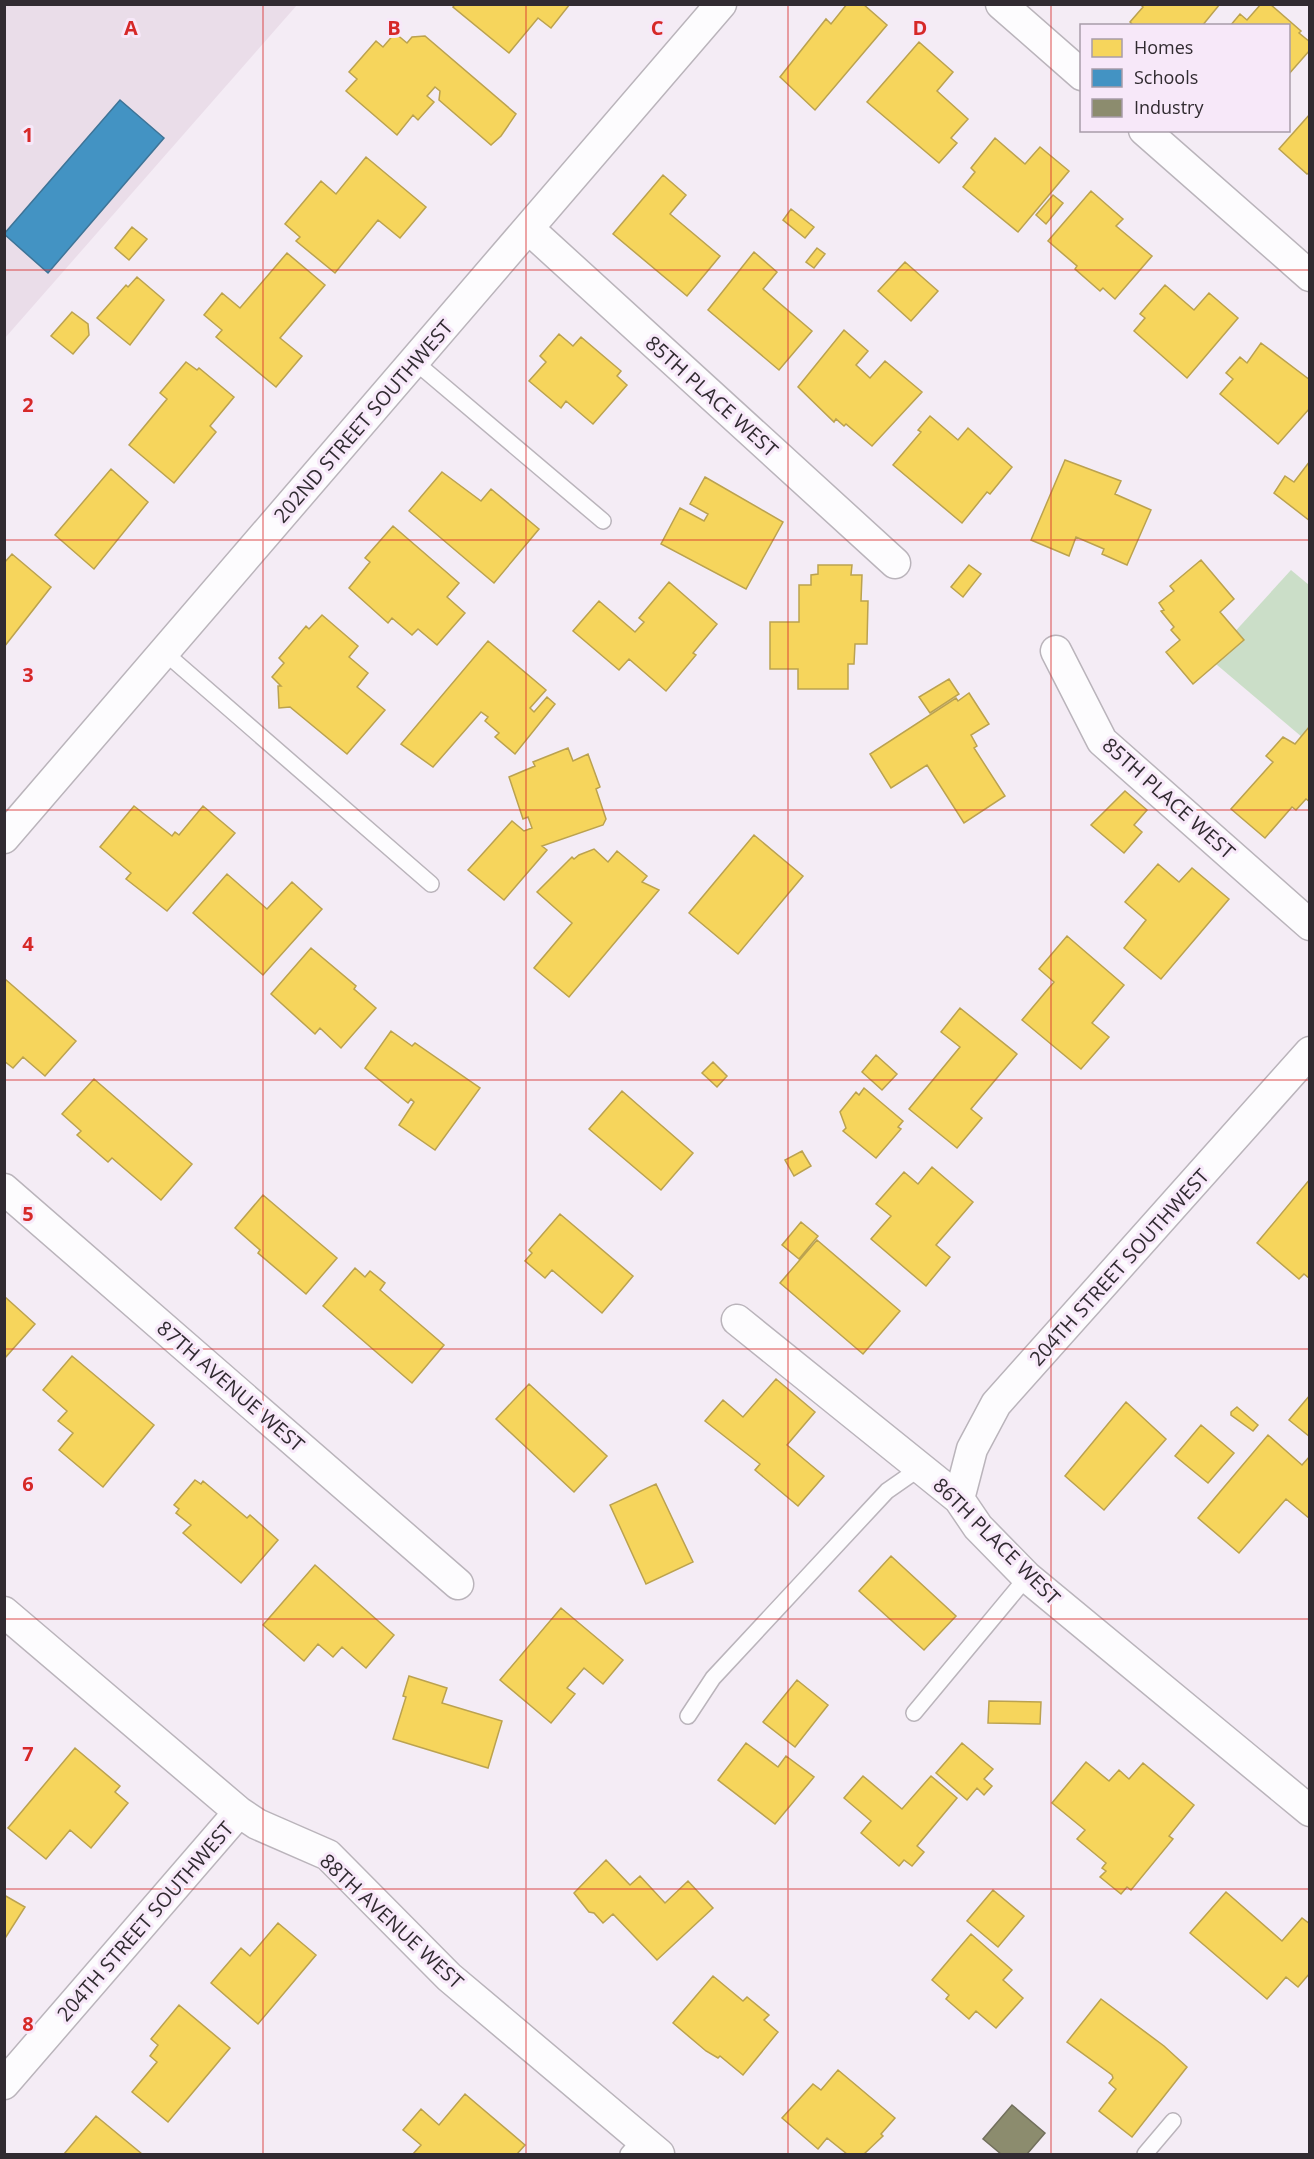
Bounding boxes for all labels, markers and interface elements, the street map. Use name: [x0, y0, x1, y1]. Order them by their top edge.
text: A: [124, 14, 138, 41]
text: B: [387, 14, 401, 41]
text: C: [651, 14, 664, 41]
text: D: [913, 14, 927, 41]
legend: [1080, 24, 1290, 132]
text: Homes: [1134, 35, 1193, 59]
text: Schools: [1134, 65, 1198, 89]
text: Industry: [1134, 95, 1204, 119]
text: 1: [22, 121, 34, 148]
street label: 202ND STREET SOUTHWEST: [267, 314, 459, 528]
street label: 85TH PLACE WEST: [640, 329, 784, 463]
text: 2: [22, 391, 34, 418]
text: 3: [22, 661, 34, 688]
street label: 85TH PLACE WEST: [1097, 731, 1241, 865]
text: 4: [22, 930, 34, 957]
street label: 204TH STREET SOUTHWEST: [1023, 1163, 1215, 1371]
text: 5: [22, 1200, 34, 1227]
street label: 87TH AVENUE WEST: [152, 1314, 310, 1458]
text: 6: [22, 1470, 34, 1497]
street label: 86TH PLACE WEST: [928, 1472, 1066, 1610]
text: 7: [22, 1740, 34, 1767]
street label: 204TH STREET SOUTHWEST: [51, 1815, 239, 2027]
street label: 88TH AVENUE WEST: [314, 1847, 470, 1995]
text: 8: [22, 2010, 34, 2037]

